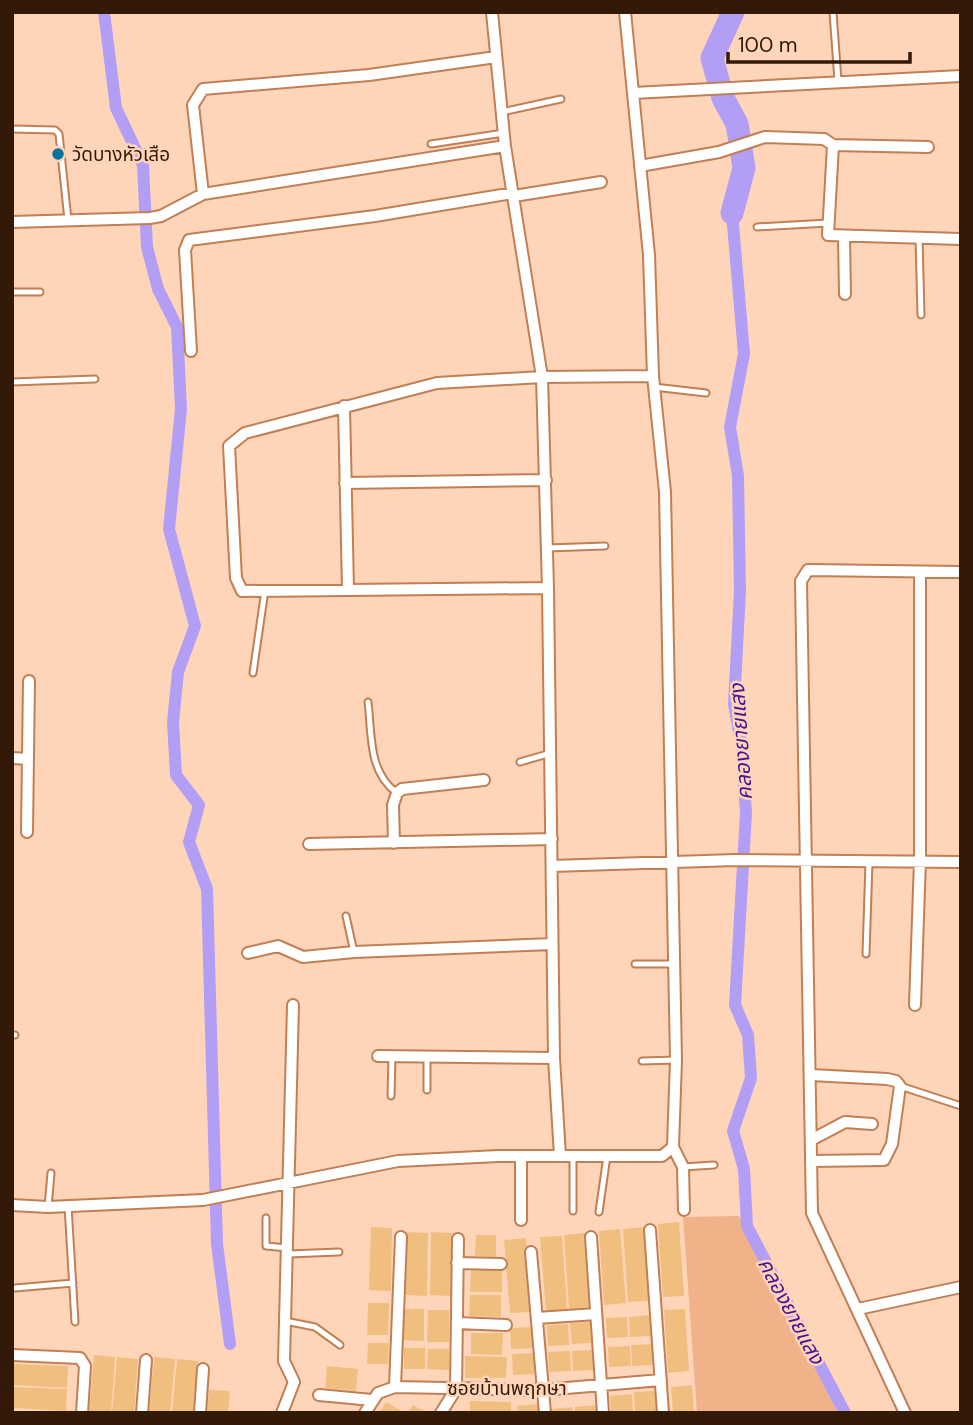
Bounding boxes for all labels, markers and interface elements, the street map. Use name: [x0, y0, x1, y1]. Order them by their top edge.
scale bar: [728, 21, 910, 65]
text: 100 m: [738, 31, 798, 59]
place label: วัดบางหัวเสือ: [72, 142, 170, 167]
marker: วัดบางหัวเสือ: [50, 146, 66, 162]
water label: คลองยายแสง: [723, 681, 759, 801]
water label: คลองยายแสง: [751, 1253, 832, 1371]
street label: ซอยบ้านพฤกษา: [447, 1376, 567, 1401]

